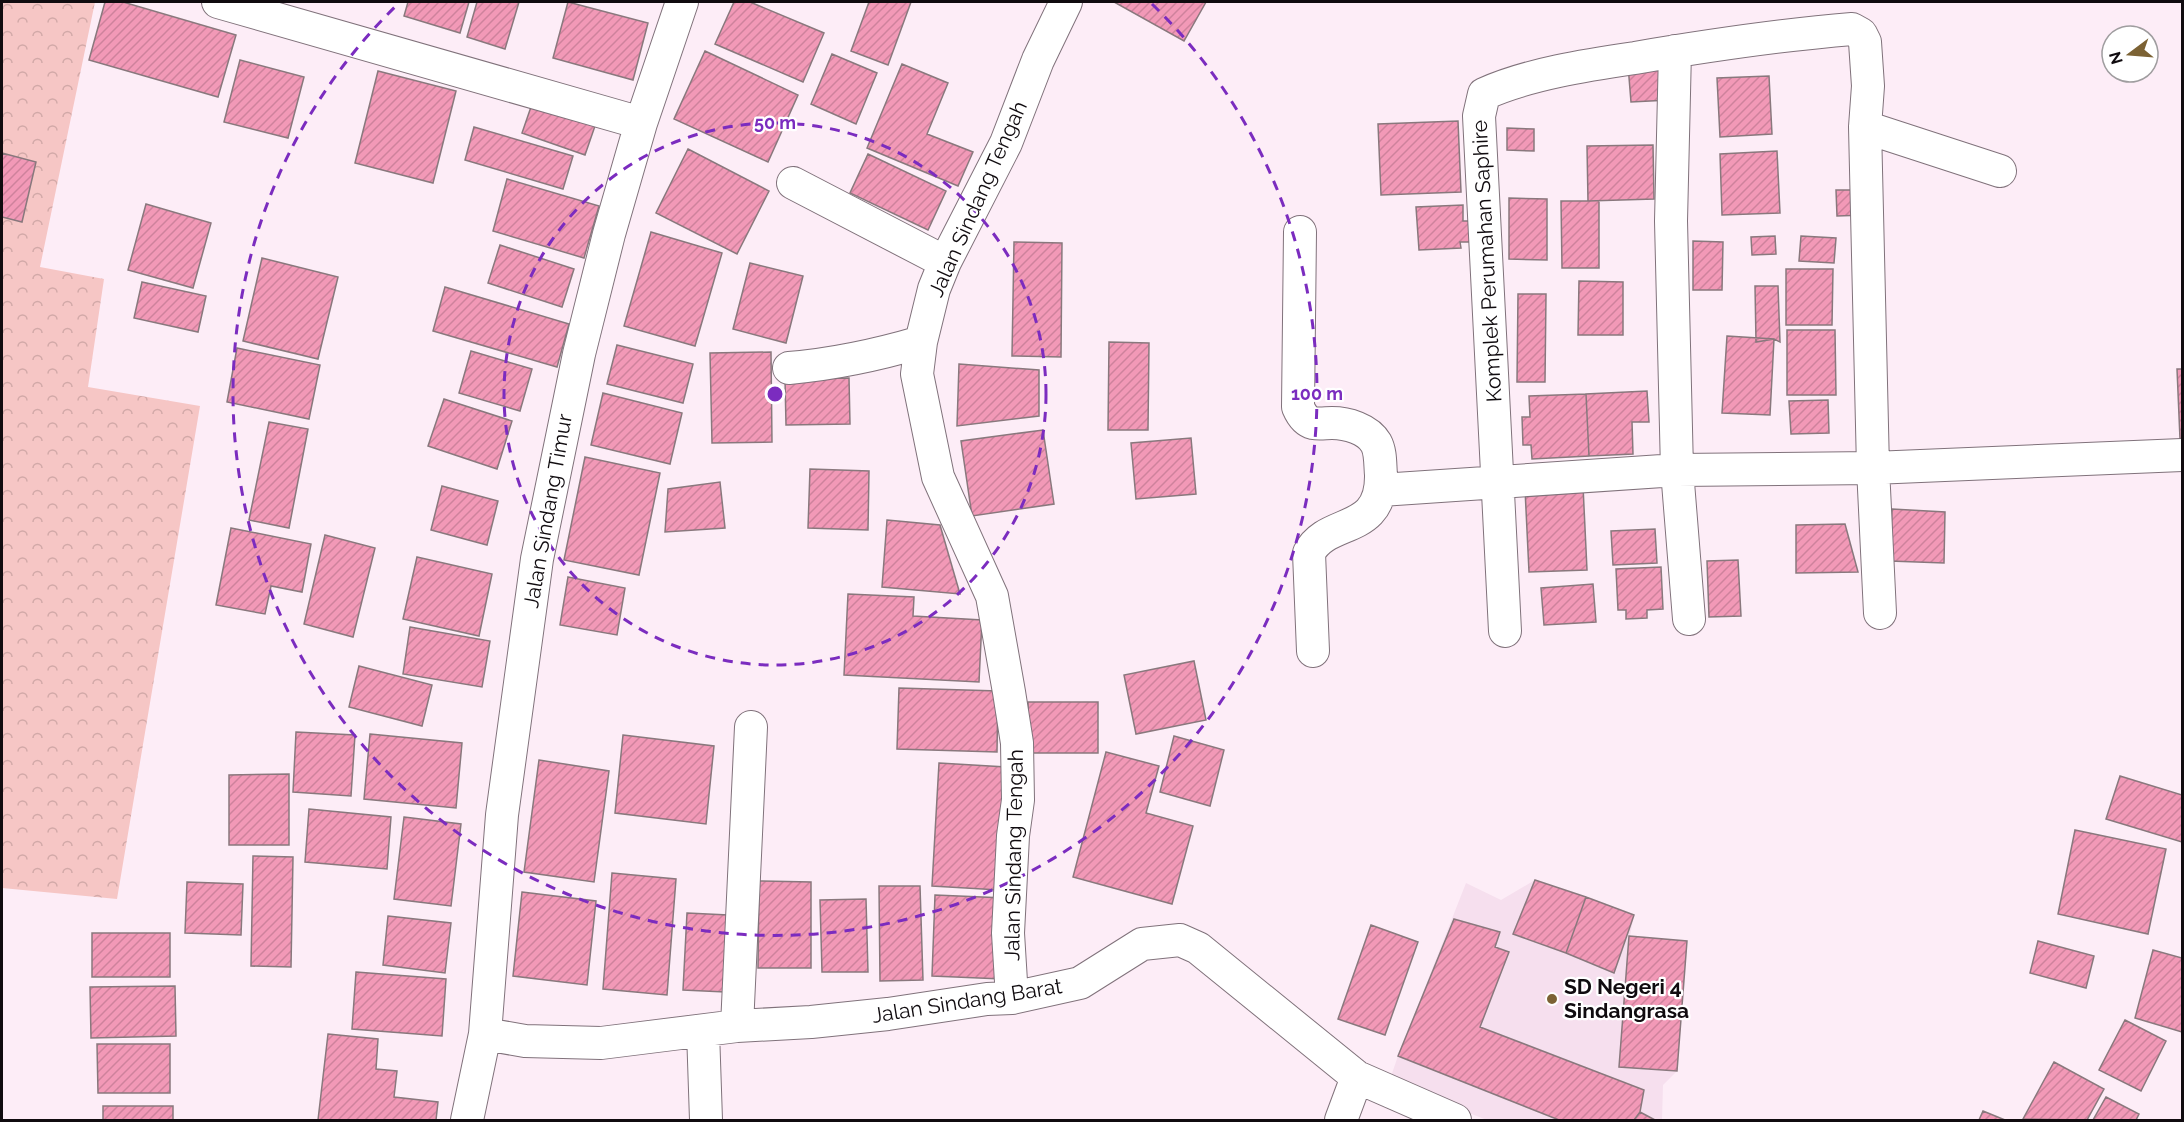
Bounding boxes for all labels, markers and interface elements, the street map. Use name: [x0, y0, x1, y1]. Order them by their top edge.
north arrow: [2100, 24, 2160, 84]
text: N: [2105, 50, 2127, 66]
street label: Jalan Sindang Tengah: [923, 97, 1032, 301]
text: 50 m: [754, 112, 796, 133]
street label: Komplek Perumahan Saphire: [1467, 119, 1506, 403]
text: 100 m: [1291, 383, 1343, 404]
centre of rings: [765, 384, 785, 404]
street label: Jalan Sindang Timur: [518, 411, 577, 610]
street label: Jalan Sindang Tengah: [999, 749, 1028, 961]
street label: Jalan Sindang Barat: [870, 973, 1064, 1028]
place label: SD Negeri 4 Sindangrasa: [1564, 974, 1689, 1023]
marker: SD Negeri 4 Sindangrasa: [1545, 992, 1559, 1006]

